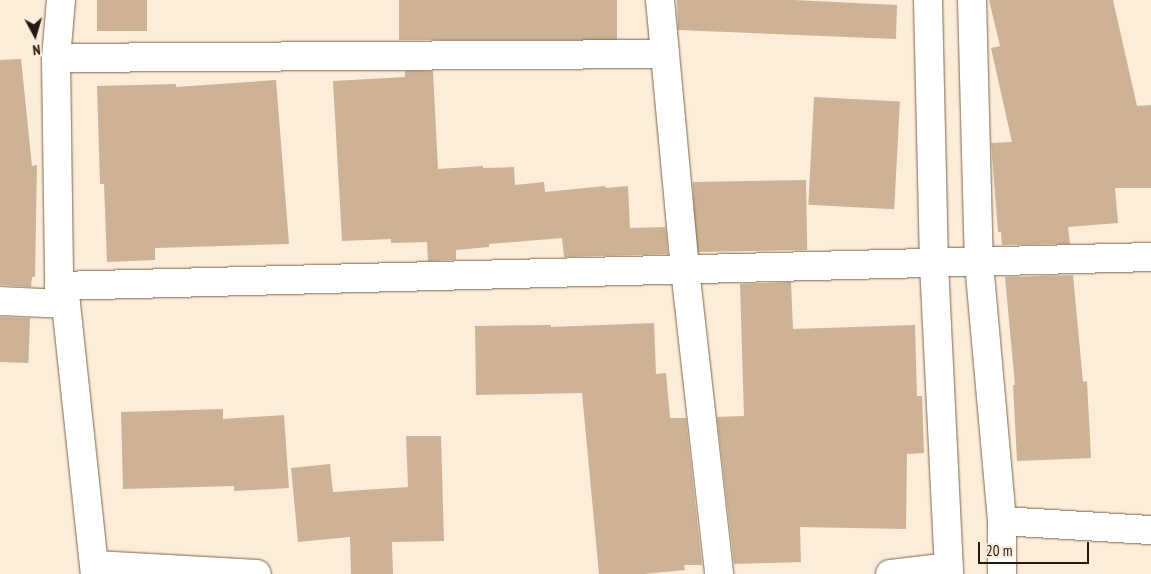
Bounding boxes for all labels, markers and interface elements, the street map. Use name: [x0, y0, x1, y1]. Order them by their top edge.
north arrow: [10, 10, 60, 60]
text: N: [32, 41, 41, 59]
scale bar: [981, 532, 1092, 564]
text: 20 m: [986, 541, 1012, 560]

